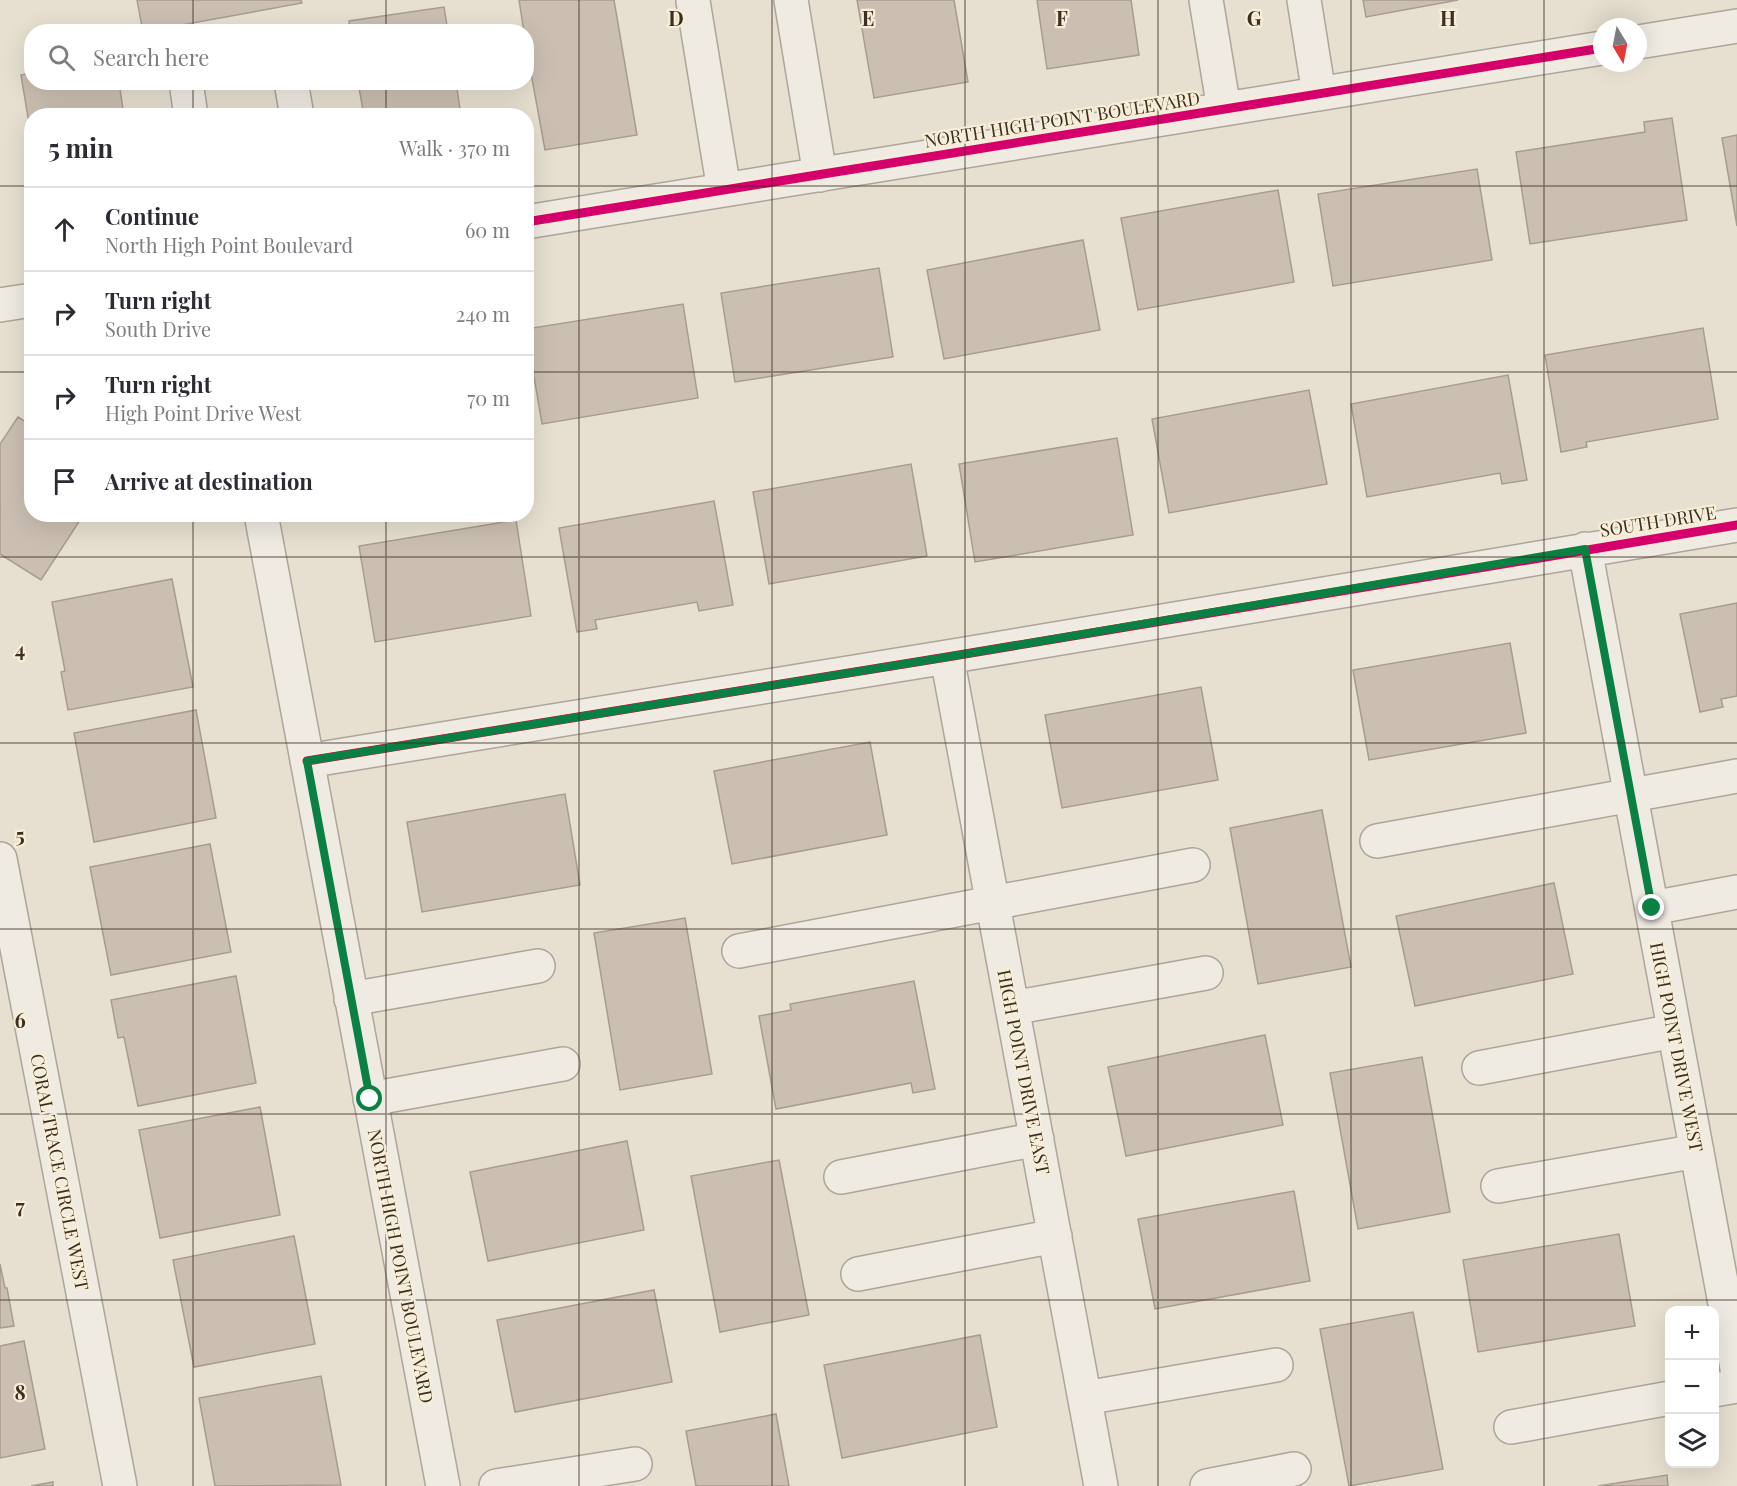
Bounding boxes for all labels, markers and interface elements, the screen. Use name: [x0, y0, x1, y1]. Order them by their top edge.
text: D: [668, 4, 684, 31]
text: E: [862, 4, 874, 31]
text: F: [1056, 4, 1068, 31]
text: G: [1247, 4, 1262, 31]
text: H: [1440, 4, 1456, 31]
north arrow: [1593, 18, 1647, 72]
search box: [24, 24, 534, 90]
icon: search: [45, 41, 78, 74]
text: Search here: [93, 42, 209, 72]
street label: NORTH HIGH POINT BOULEVARD: [922, 85, 1202, 153]
text: 5 min: [48, 130, 113, 165]
text: Walk · 370 m: [399, 134, 510, 161]
text: Continue: [105, 201, 199, 231]
icon: ahead: [48, 213, 81, 246]
text: 60 m: [465, 216, 510, 243]
text: North High Point Boulevard: [105, 231, 353, 258]
text: Turn right: [105, 285, 211, 315]
icon: right: [48, 297, 81, 330]
text: 240 m: [456, 300, 510, 327]
text: South Drive: [105, 315, 211, 342]
text: Turn right: [105, 369, 211, 399]
icon: right: [48, 381, 81, 414]
text: 70 m: [467, 384, 510, 411]
text: High Point Drive West: [105, 399, 301, 426]
icon: arrive: [48, 465, 81, 498]
text: Arrive at destination: [105, 466, 313, 496]
street label: SOUTH DRIVE: [1598, 500, 1718, 542]
text: 4: [15, 635, 25, 662]
text: 5: [15, 821, 25, 848]
route end: [1638, 894, 1664, 920]
street label: HIGH POINT DRIVE WEST: [1645, 940, 1709, 1154]
street label: HIGH POINT DRIVE EAST: [992, 967, 1056, 1177]
text: 6: [14, 1006, 26, 1033]
street label: CORAL TRACE CIRCLE WEST: [25, 1052, 95, 1292]
route start: [356, 1085, 382, 1111]
street label: NORTH HIGH POINT BOULEVARD: [363, 1127, 439, 1405]
text: 7: [15, 1192, 25, 1219]
map controls: [1665, 1306, 1719, 1468]
button: +: [1665, 1306, 1719, 1360]
button: −: [1665, 1360, 1719, 1414]
text: 8: [14, 1378, 26, 1405]
button: layers: [1665, 1414, 1719, 1468]

